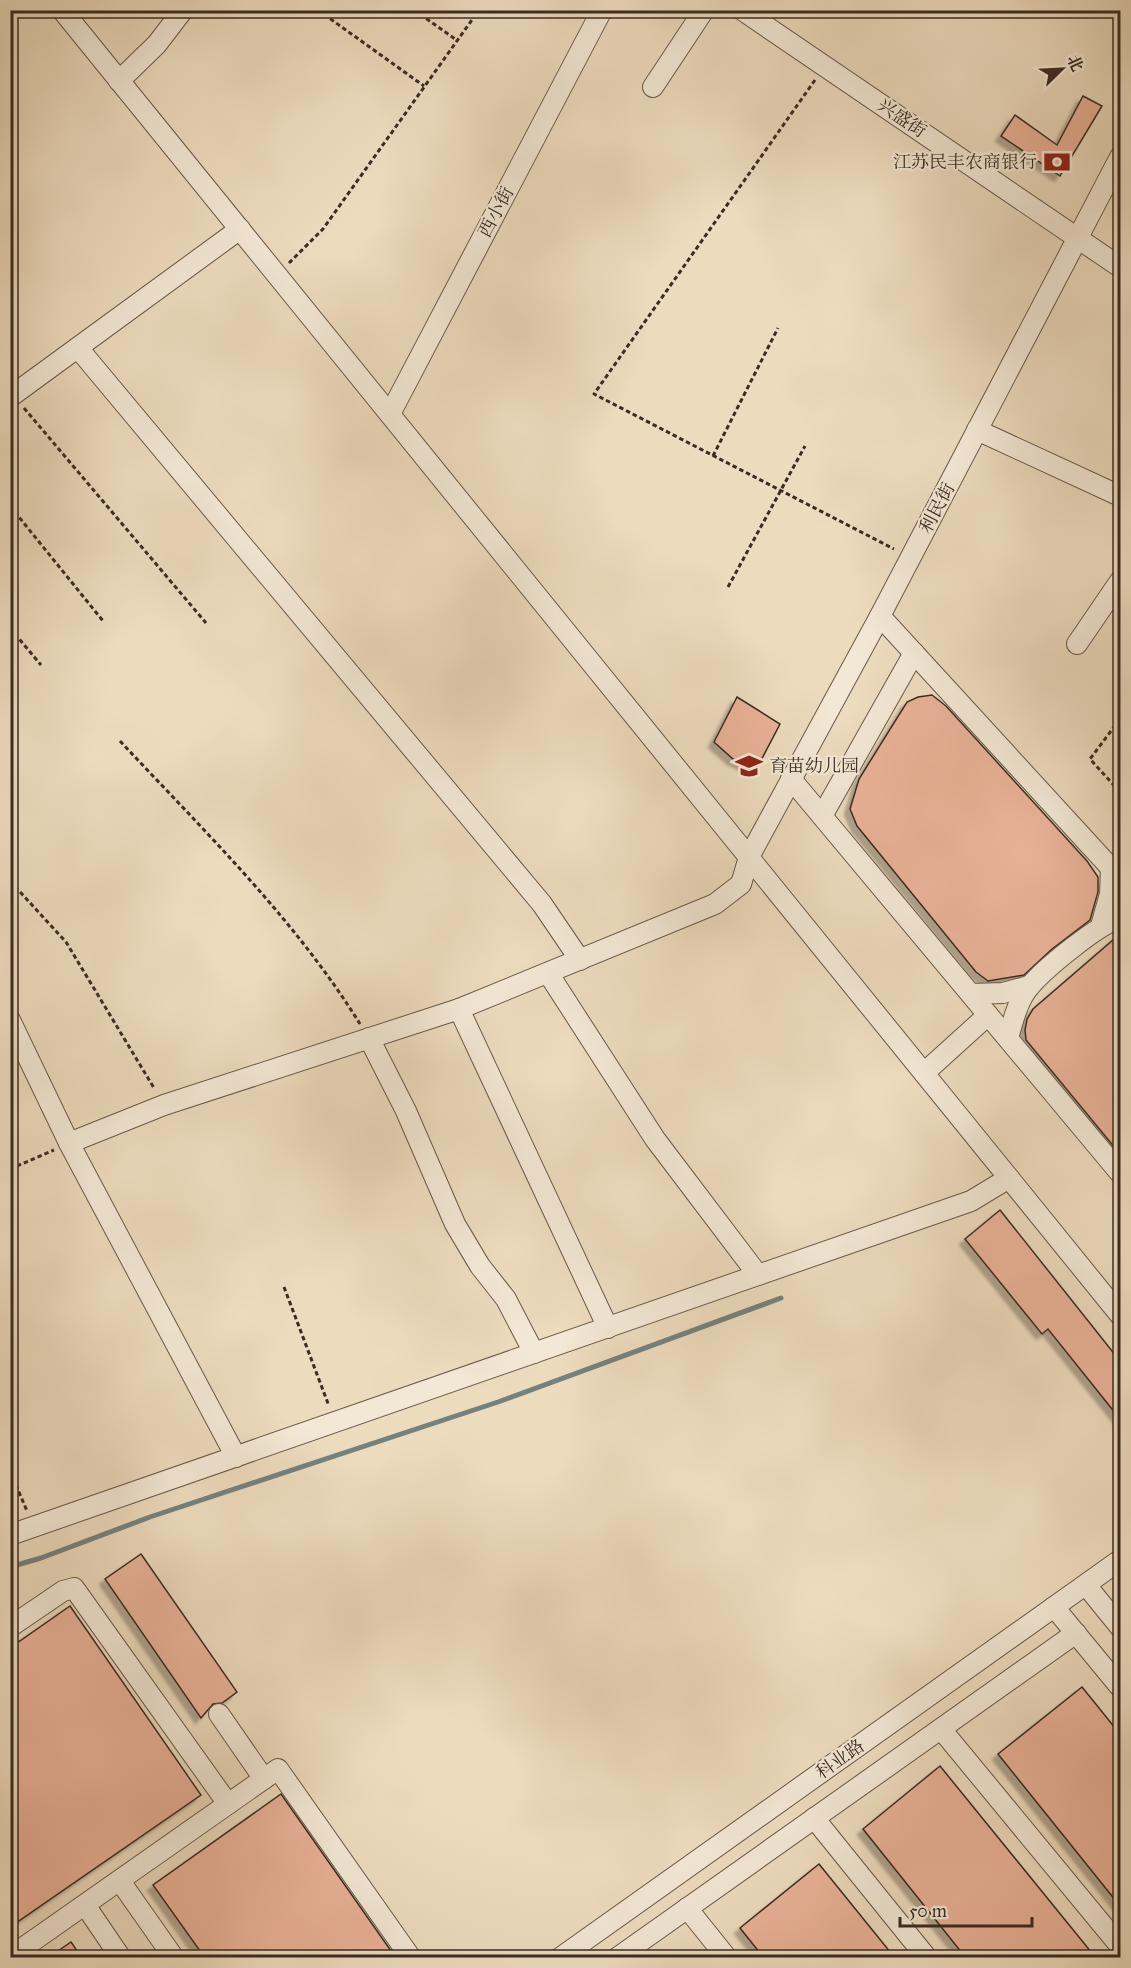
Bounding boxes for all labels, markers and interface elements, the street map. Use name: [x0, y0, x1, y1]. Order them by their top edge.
north arrow: [1032, 39, 1092, 99]
text: 北: [1063, 52, 1087, 74]
street label: 兴盛街: [873, 94, 931, 142]
bank icon: 江苏民丰农商银行: [1042, 147, 1072, 177]
place label: 江苏民丰农商银行: [893, 151, 1037, 173]
street label: 西小街: [474, 183, 518, 241]
street label: 利民街: [915, 479, 959, 537]
school or university icon: 育苗幼儿园: [734, 751, 764, 781]
place label: 育苗幼儿园: [769, 755, 859, 777]
street label: 科业路: [812, 1735, 868, 1783]
scale bar: [900, 1890, 1032, 1928]
text: 50 m: [909, 1900, 947, 1922]

